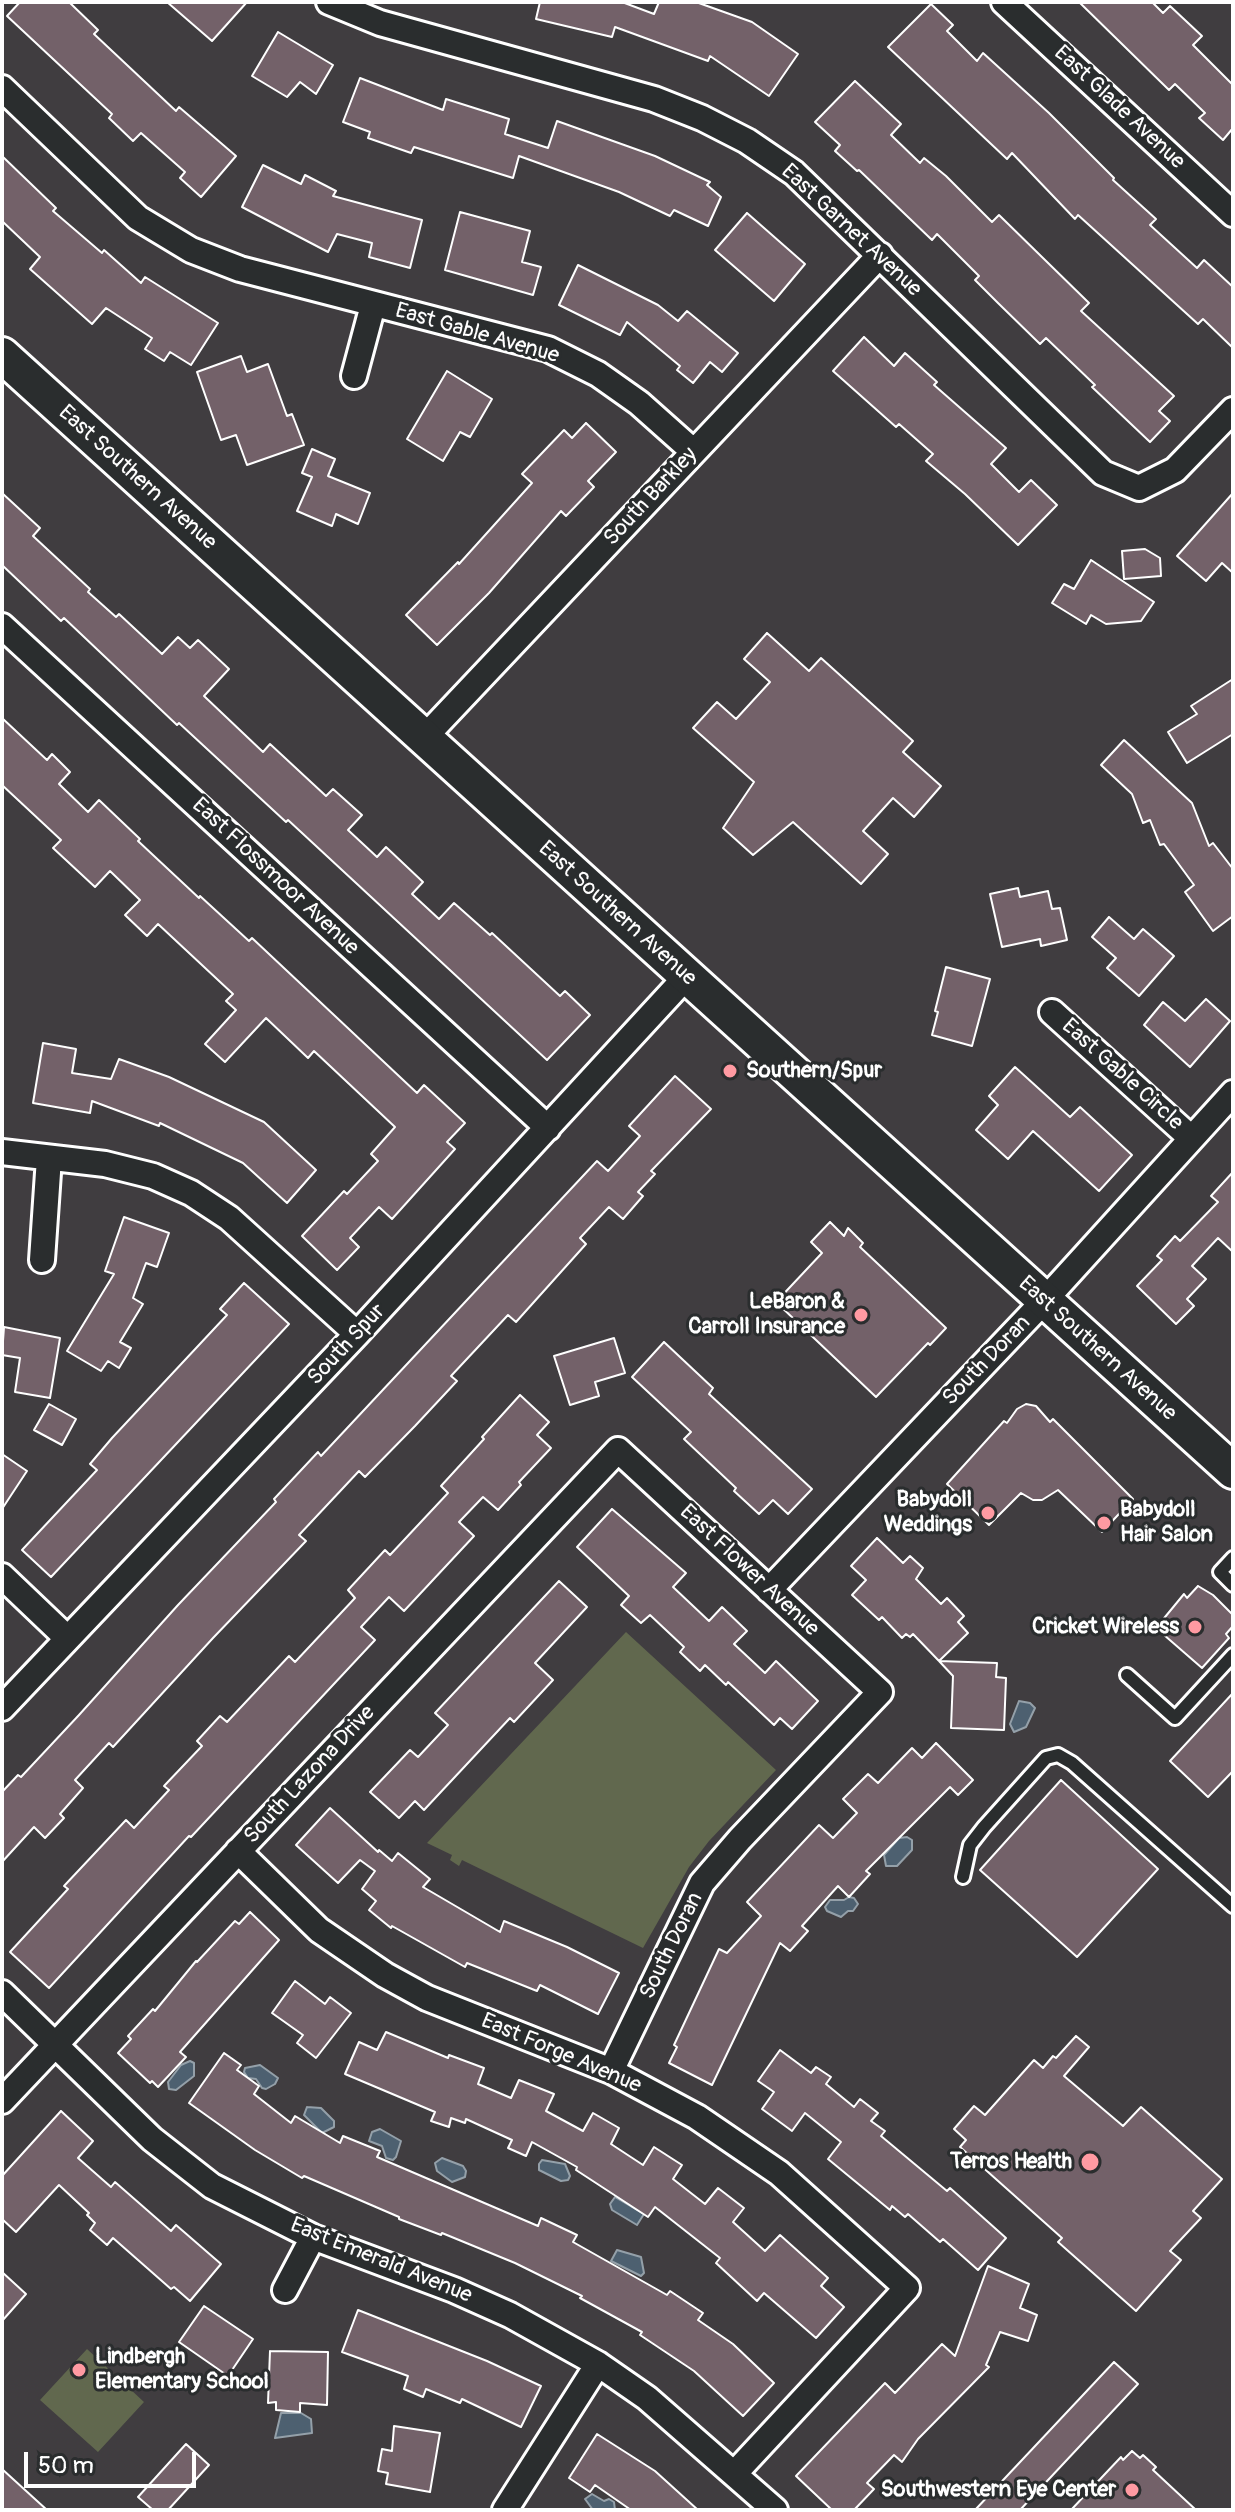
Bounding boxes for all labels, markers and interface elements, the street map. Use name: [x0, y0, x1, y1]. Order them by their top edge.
street label: East Glade Avenue: [1048, 41, 1190, 175]
street label: East Garnet Avenue: [775, 159, 927, 303]
street label: East Gable Avenue: [392, 298, 562, 370]
street label: East Southern Avenue: [53, 400, 221, 556]
street label: South Barkley: [599, 442, 703, 552]
street label: East Flossmoor Avenue: [186, 793, 364, 961]
street label: East Southern Avenue: [533, 836, 701, 992]
street label: East Gable Circle: [1056, 1014, 1188, 1136]
place label: Southern/Spur: [746, 1058, 882, 1084]
marker: Southern/Spur: [721, 1062, 739, 1080]
street label: East Southern Avenue: [1013, 1271, 1181, 1427]
place label: LeBaron & Carroll Insurance: [688, 1289, 845, 1340]
street label: South Spur: [303, 1299, 391, 1391]
marker: LeBaron & Carroll Insurance: [852, 1306, 870, 1324]
street label: South Doran: [938, 1310, 1036, 1412]
place label: Babydoll Weddings: [884, 1487, 972, 1538]
place label: Babydoll Hair Salon: [1120, 1497, 1213, 1548]
street label: East Flower Avenue: [674, 1500, 824, 1642]
marker: Babydoll Weddings: [979, 1504, 997, 1522]
marker: Babydoll Hair Salon: [1095, 1514, 1113, 1532]
place label: Cricket Wireless: [1032, 1614, 1179, 1640]
marker: Cricket Wireless: [1186, 1618, 1204, 1636]
street label: South Lazona Drive: [239, 1700, 381, 1850]
street label: South Doran: [635, 1888, 709, 2004]
street label: East Forge Avenue: [477, 2008, 645, 2100]
place label: Terros Health: [950, 2149, 1072, 2175]
marker: Terros Health: [1079, 2151, 1101, 2173]
street label: East Emerald Avenue: [286, 2213, 476, 2309]
place label: Lindbergh Elementary School: [95, 2344, 269, 2396]
marker: Lindbergh Elementary School: [70, 2361, 88, 2379]
scale bar: [28, 2436, 200, 2486]
text: 50 m: [38, 2451, 94, 2480]
place label: Southwestern Eye Center: [881, 2477, 1116, 2503]
marker: Southwestern Eye Center: [1123, 2481, 1141, 2499]

